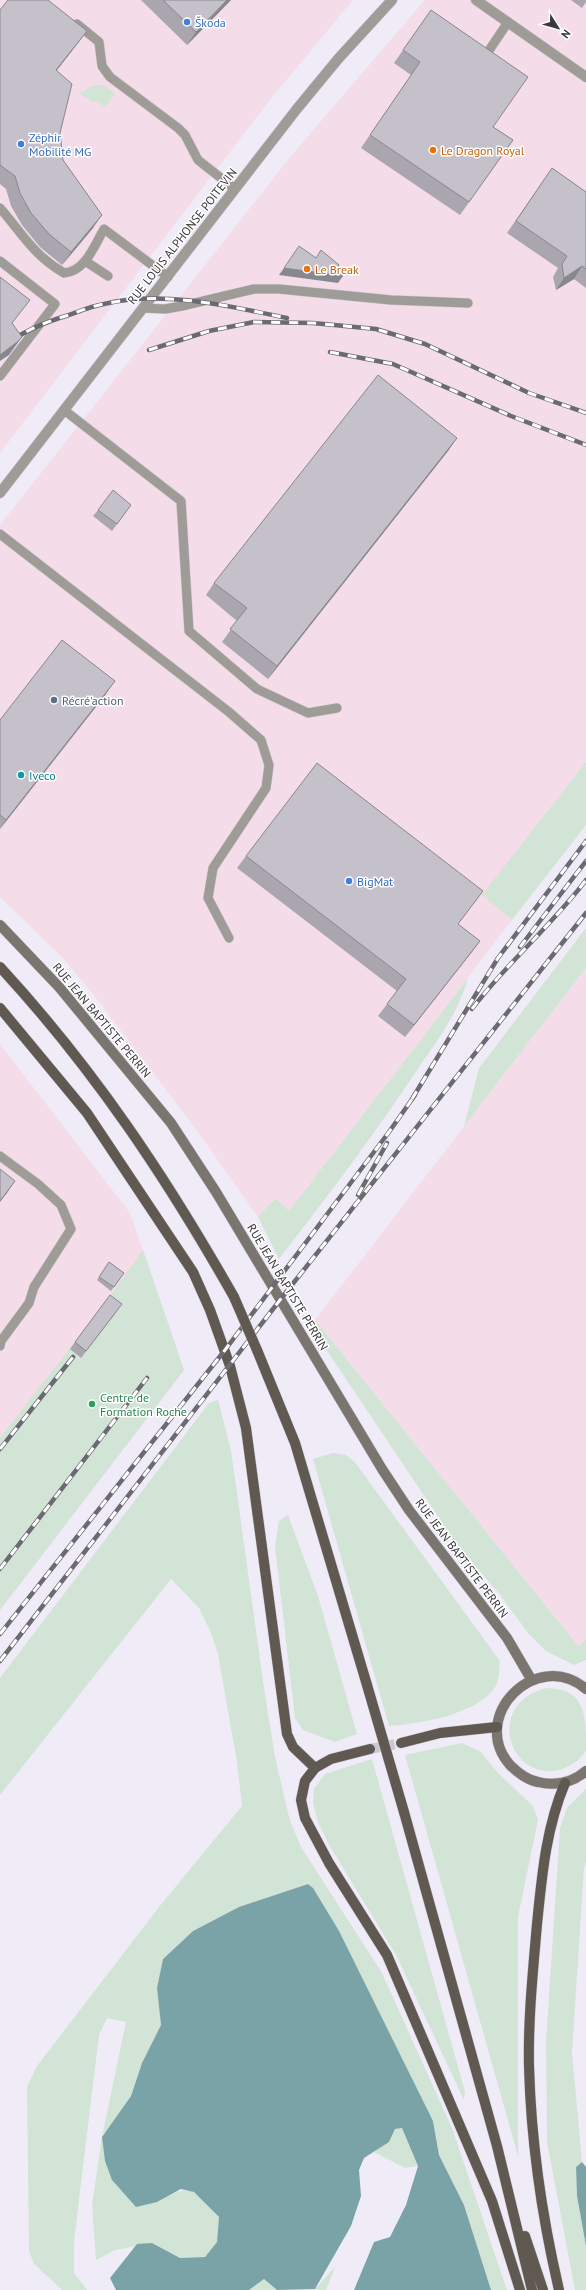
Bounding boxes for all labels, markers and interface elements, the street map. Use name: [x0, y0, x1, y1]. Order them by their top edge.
north arrow: [538, 8, 578, 48]
place label: Škoda: [195, 15, 226, 30]
marker: Škoda: [182, 17, 192, 27]
text: N: [558, 27, 574, 41]
place label: Zéphir Mobilité MG: [29, 130, 91, 159]
marker: Zéphir Mobilité MG: [16, 139, 26, 149]
place label: Le Dragon Royal: [441, 143, 525, 158]
marker: Le Dragon Royal: [428, 145, 438, 155]
street label: RUE LOUIS ALPHONSE POITEVIN: [124, 165, 240, 307]
place label: Le Break: [315, 262, 359, 277]
marker: Le Break: [302, 264, 312, 274]
place label: Récré'action: [62, 693, 124, 708]
marker: Récré'action: [49, 695, 59, 705]
place label: Iveco: [29, 768, 56, 783]
marker: Iveco: [16, 770, 26, 780]
place label: BigMat: [357, 874, 393, 889]
marker: BigMat: [344, 876, 354, 886]
street label: RUE JEAN BAPTISTE PERRIN: [50, 960, 154, 1080]
street label: RUE JEAN BAPTISTE PERRIN: [244, 1221, 332, 1353]
place label: Centre de Formation Roche: [100, 1390, 187, 1419]
marker: Centre de Formation Roche: [87, 1399, 97, 1409]
street label: RUE JEAN BAPTISTE PERRIN: [412, 1496, 512, 1620]

